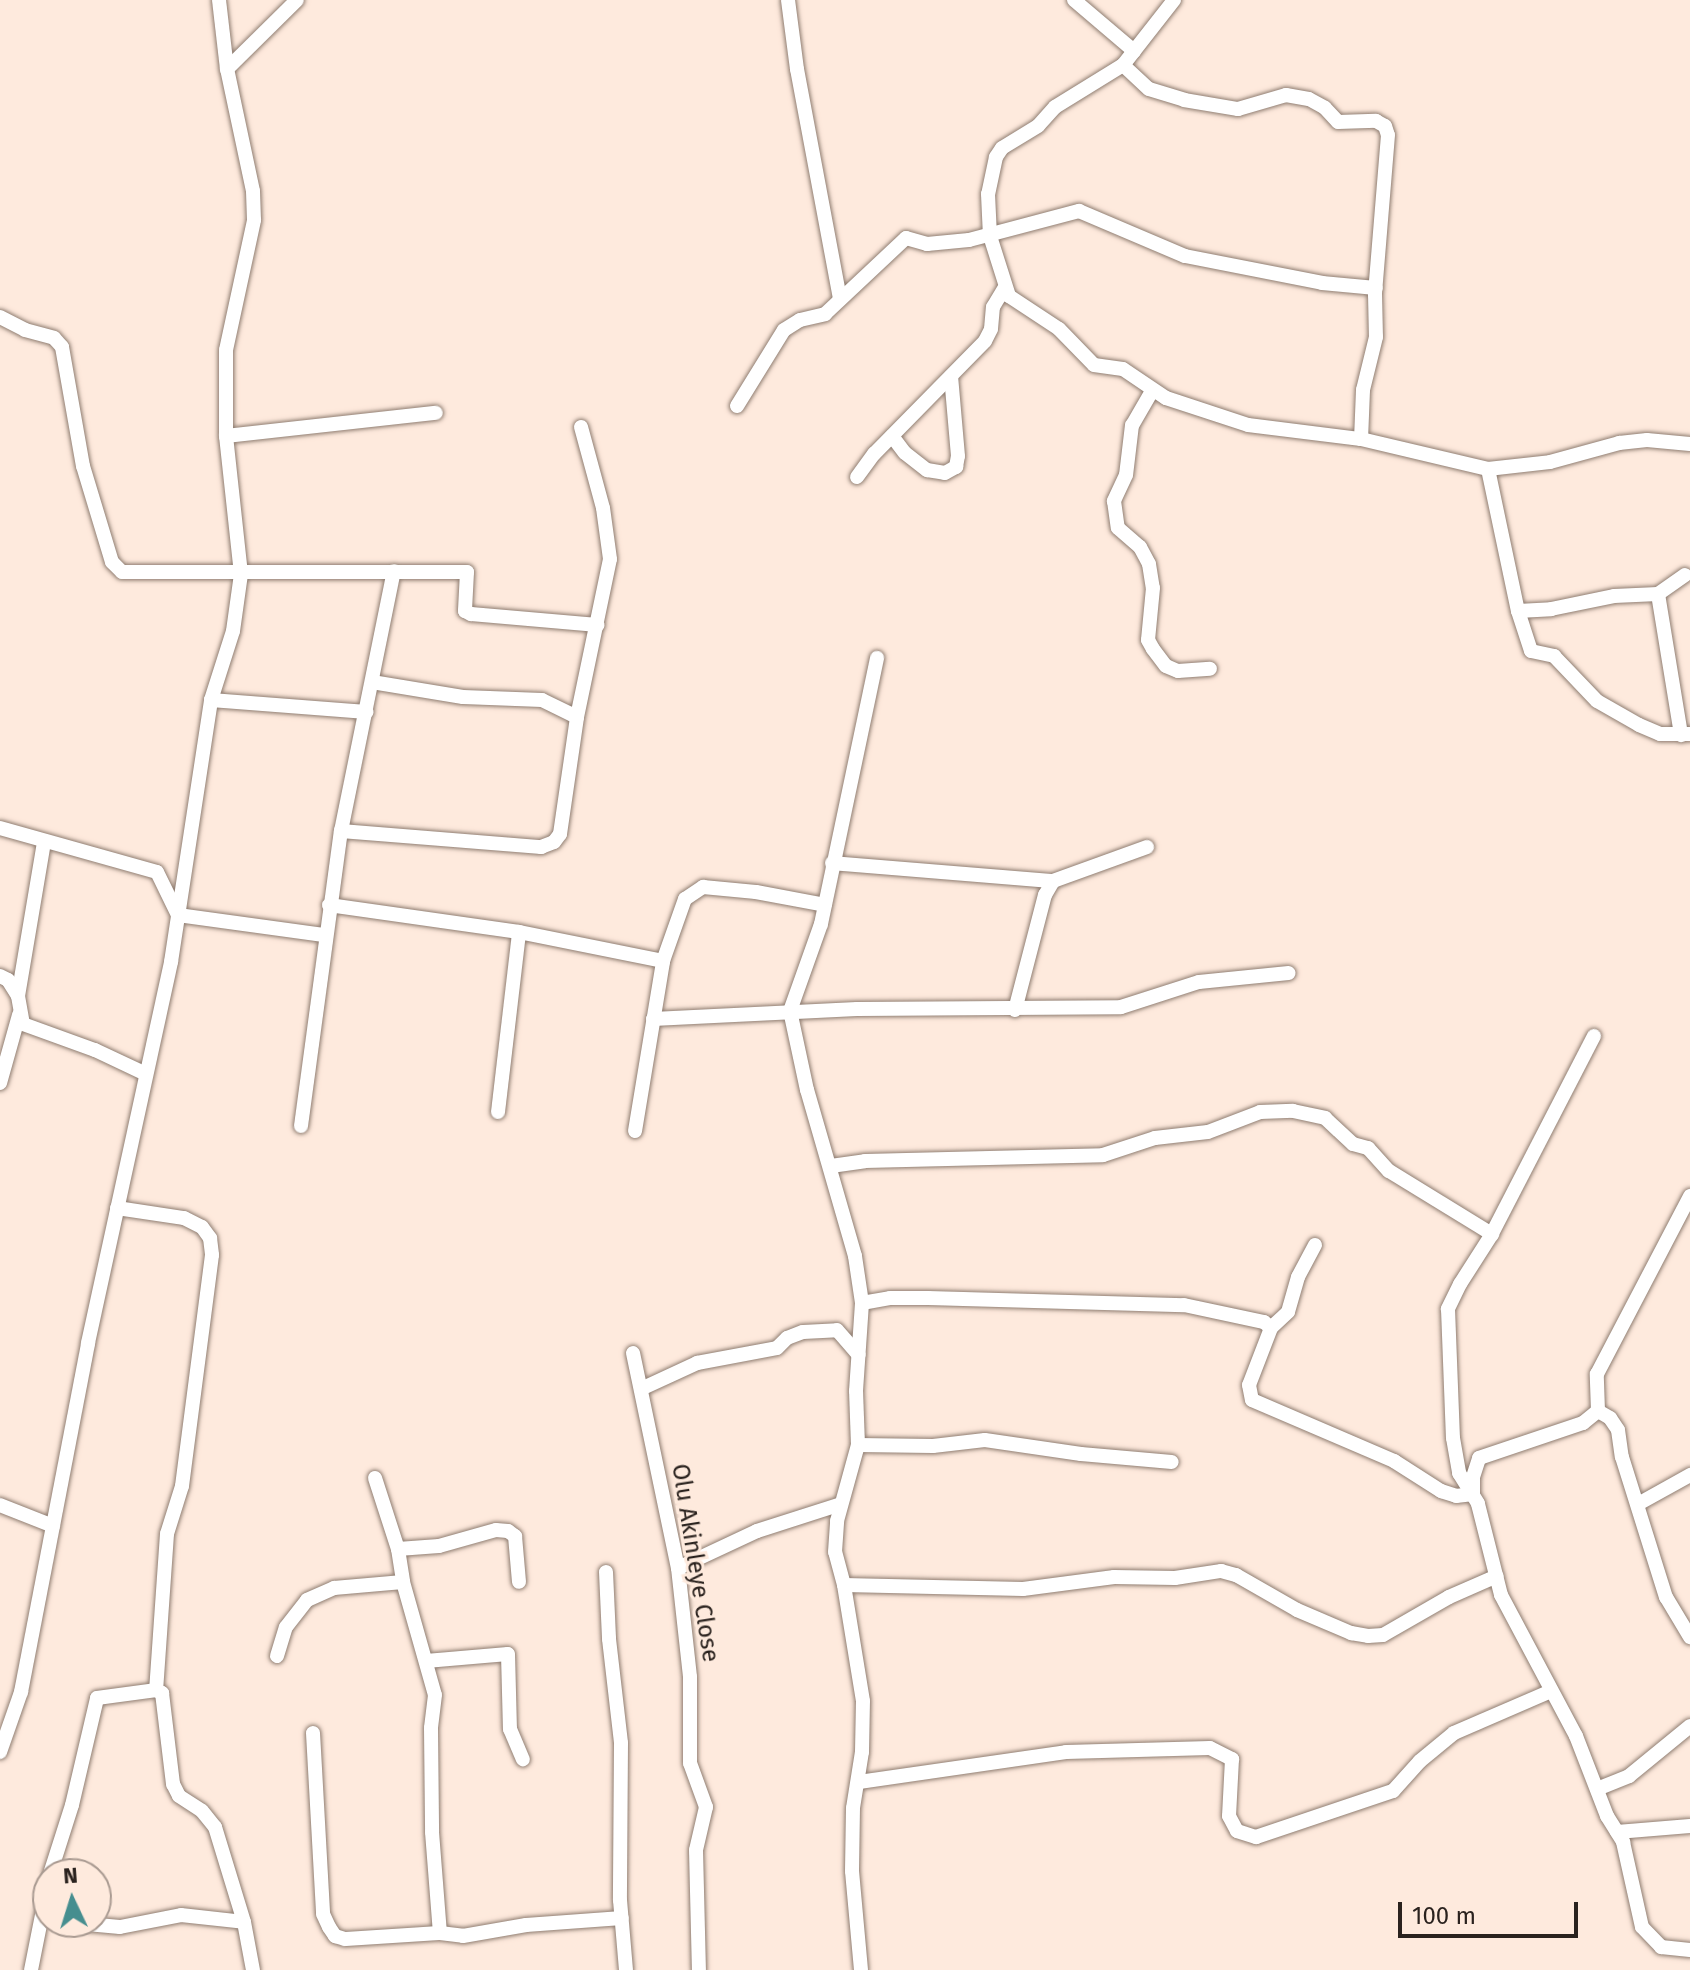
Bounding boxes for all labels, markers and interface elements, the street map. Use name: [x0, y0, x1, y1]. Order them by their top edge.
street label: Olu Akinleye Close: [665, 1462, 725, 1664]
north arrow: [32, 1858, 112, 1938]
text: N: [62, 1862, 79, 1890]
scale bar: [1402, 1886, 1582, 1936]
text: 100 m: [1412, 1902, 1476, 1930]

